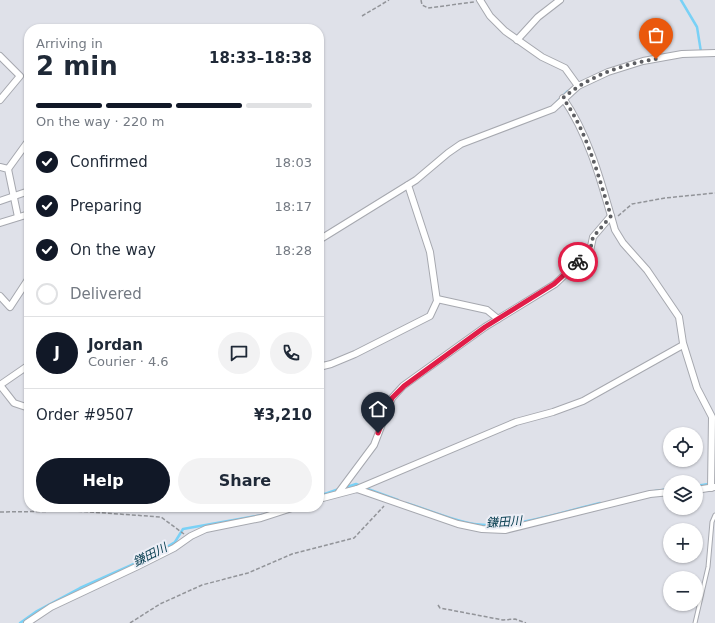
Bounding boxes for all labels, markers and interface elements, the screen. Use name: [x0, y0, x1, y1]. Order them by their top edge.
pin: [639, 18, 673, 59]
icon: bag: [645, 24, 667, 46]
text: Arriving in: [36, 36, 103, 51]
text: 18:33–18:38: [209, 49, 312, 67]
text: 2 min: [36, 51, 118, 81]
text: On the way · 220 m: [36, 114, 164, 129]
icon: check: [36, 151, 58, 173]
text: Confirmed: [70, 153, 148, 171]
text: 18:03: [275, 155, 312, 170]
icon: check: [36, 195, 58, 217]
text: Preparing: [70, 197, 142, 215]
text: 18:17: [275, 199, 312, 214]
icon: check: [36, 239, 58, 261]
text: On the way: [70, 241, 156, 259]
courier: [558, 242, 598, 282]
text: 18:28: [275, 243, 312, 258]
icon: bike: [567, 251, 589, 273]
text: Delivered: [70, 285, 142, 303]
button: chat: [218, 332, 260, 374]
button: phone: [270, 332, 312, 374]
text: Jordan: [88, 336, 143, 354]
text: J: [54, 344, 60, 362]
text: Courier · 4.6: [88, 354, 169, 369]
pin: [361, 392, 395, 433]
icon: home: [367, 398, 389, 420]
text: Order #9507: [36, 406, 134, 424]
text: ¥3,210: [254, 406, 312, 424]
map controls: [663, 427, 703, 611]
button: locate: [663, 427, 703, 467]
button: Help: [36, 458, 170, 504]
button: Share: [178, 458, 312, 504]
button: layers: [663, 475, 703, 515]
water label: 鎌田川: [486, 514, 524, 530]
button: +: [663, 523, 703, 563]
water label: 鎌田川: [131, 540, 171, 569]
button: −: [663, 571, 703, 611]

